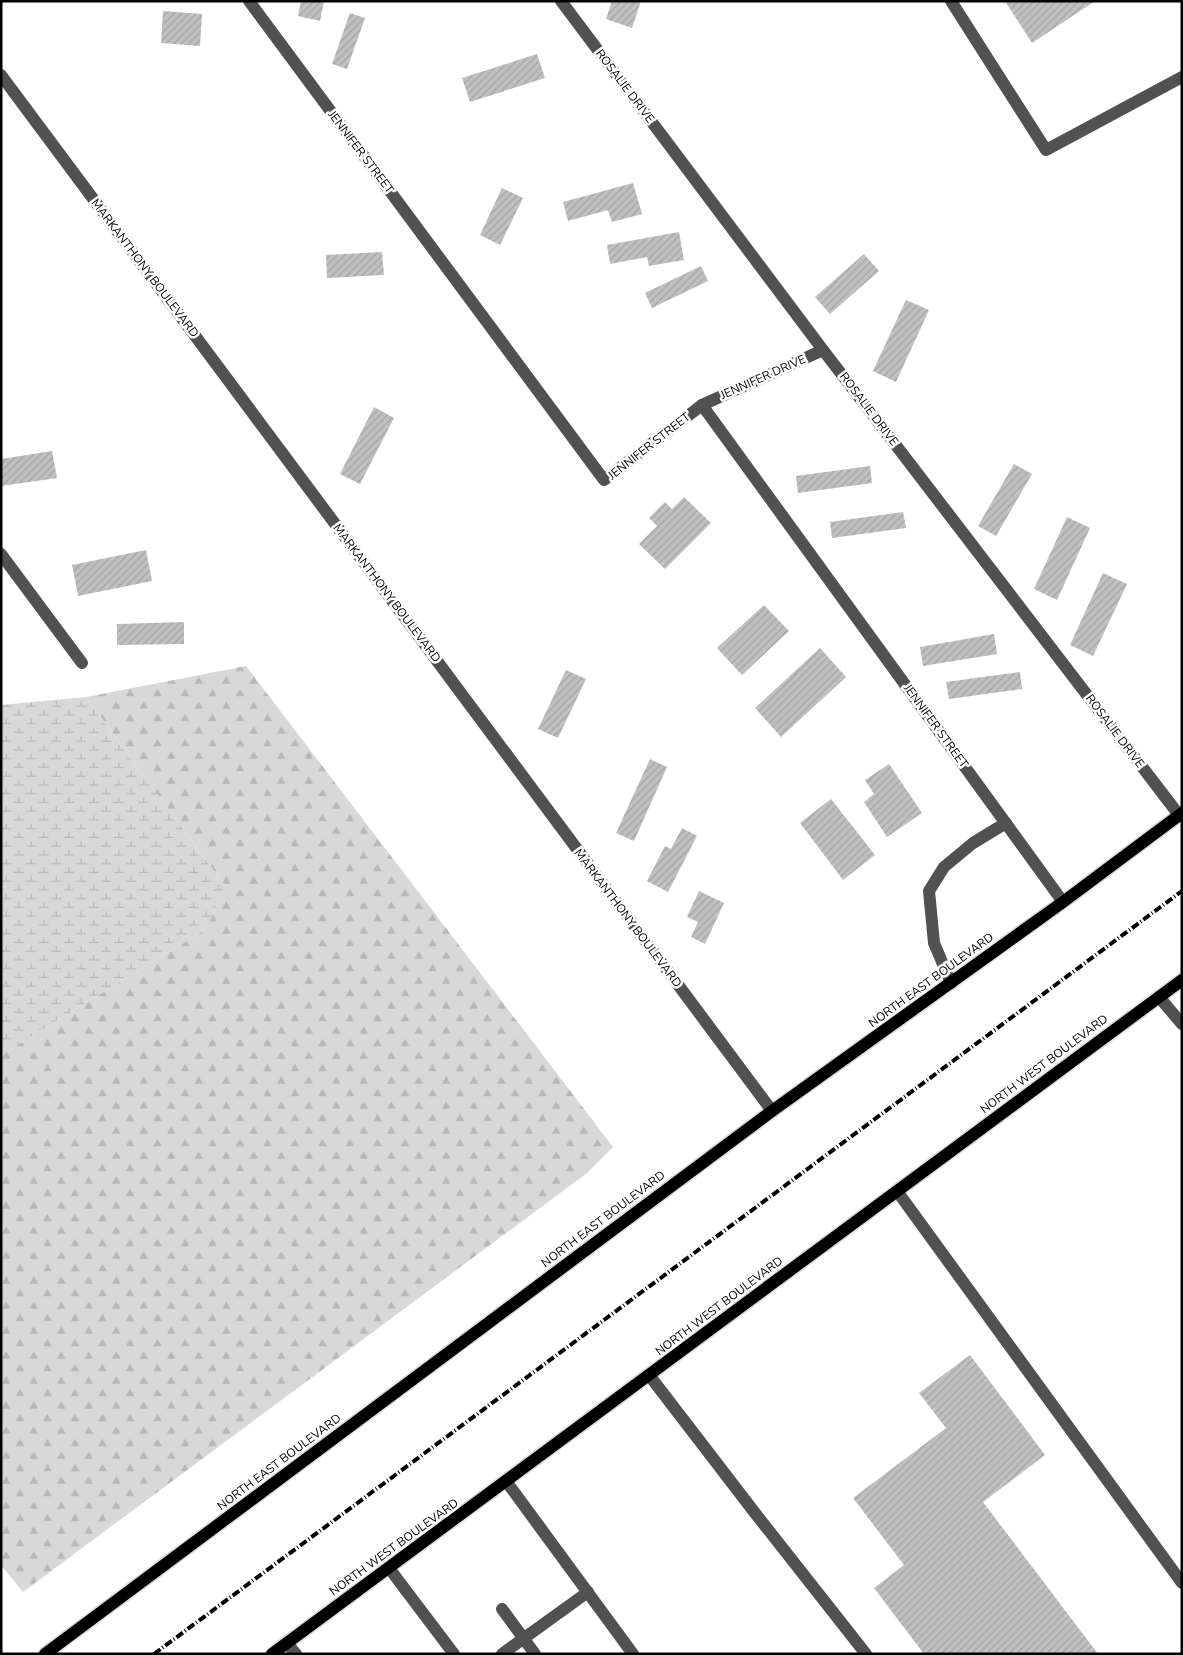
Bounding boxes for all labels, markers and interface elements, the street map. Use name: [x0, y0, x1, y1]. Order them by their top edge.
street label: ROSALIE DRIVE: [592, 46, 658, 126]
street label: JENNIFER STREET: [324, 106, 398, 197]
street label: MARKANTHONY BOULEVARD: [88, 196, 202, 340]
street label: JENNIFER DRIVE: [717, 351, 808, 403]
street label: ROSALIE DRIVE: [836, 369, 902, 449]
street label: JENNIFER STREET: [604, 408, 694, 484]
street label: MARKANTHONY BOULEVARD: [330, 521, 444, 665]
street label: JENNIFER STREET: [900, 680, 972, 772]
street label: ROSALIE DRIVE: [1082, 691, 1148, 771]
street label: MARKANTHONY BOULEVARD: [571, 846, 685, 990]
street label: NORTH EAST BOULEVARD: [865, 929, 997, 1031]
street label: NORTH WEST BOULEVARD: [977, 1011, 1111, 1117]
street label: NORTH EAST BOULEVARD: [538, 1167, 668, 1271]
street label: NORTH WEST BOULEVARD: [652, 1253, 786, 1359]
street label: NORTH EAST BOULEVARD: [214, 1410, 344, 1514]
street label: NORTH WEST BOULEVARD: [326, 1495, 462, 1599]

